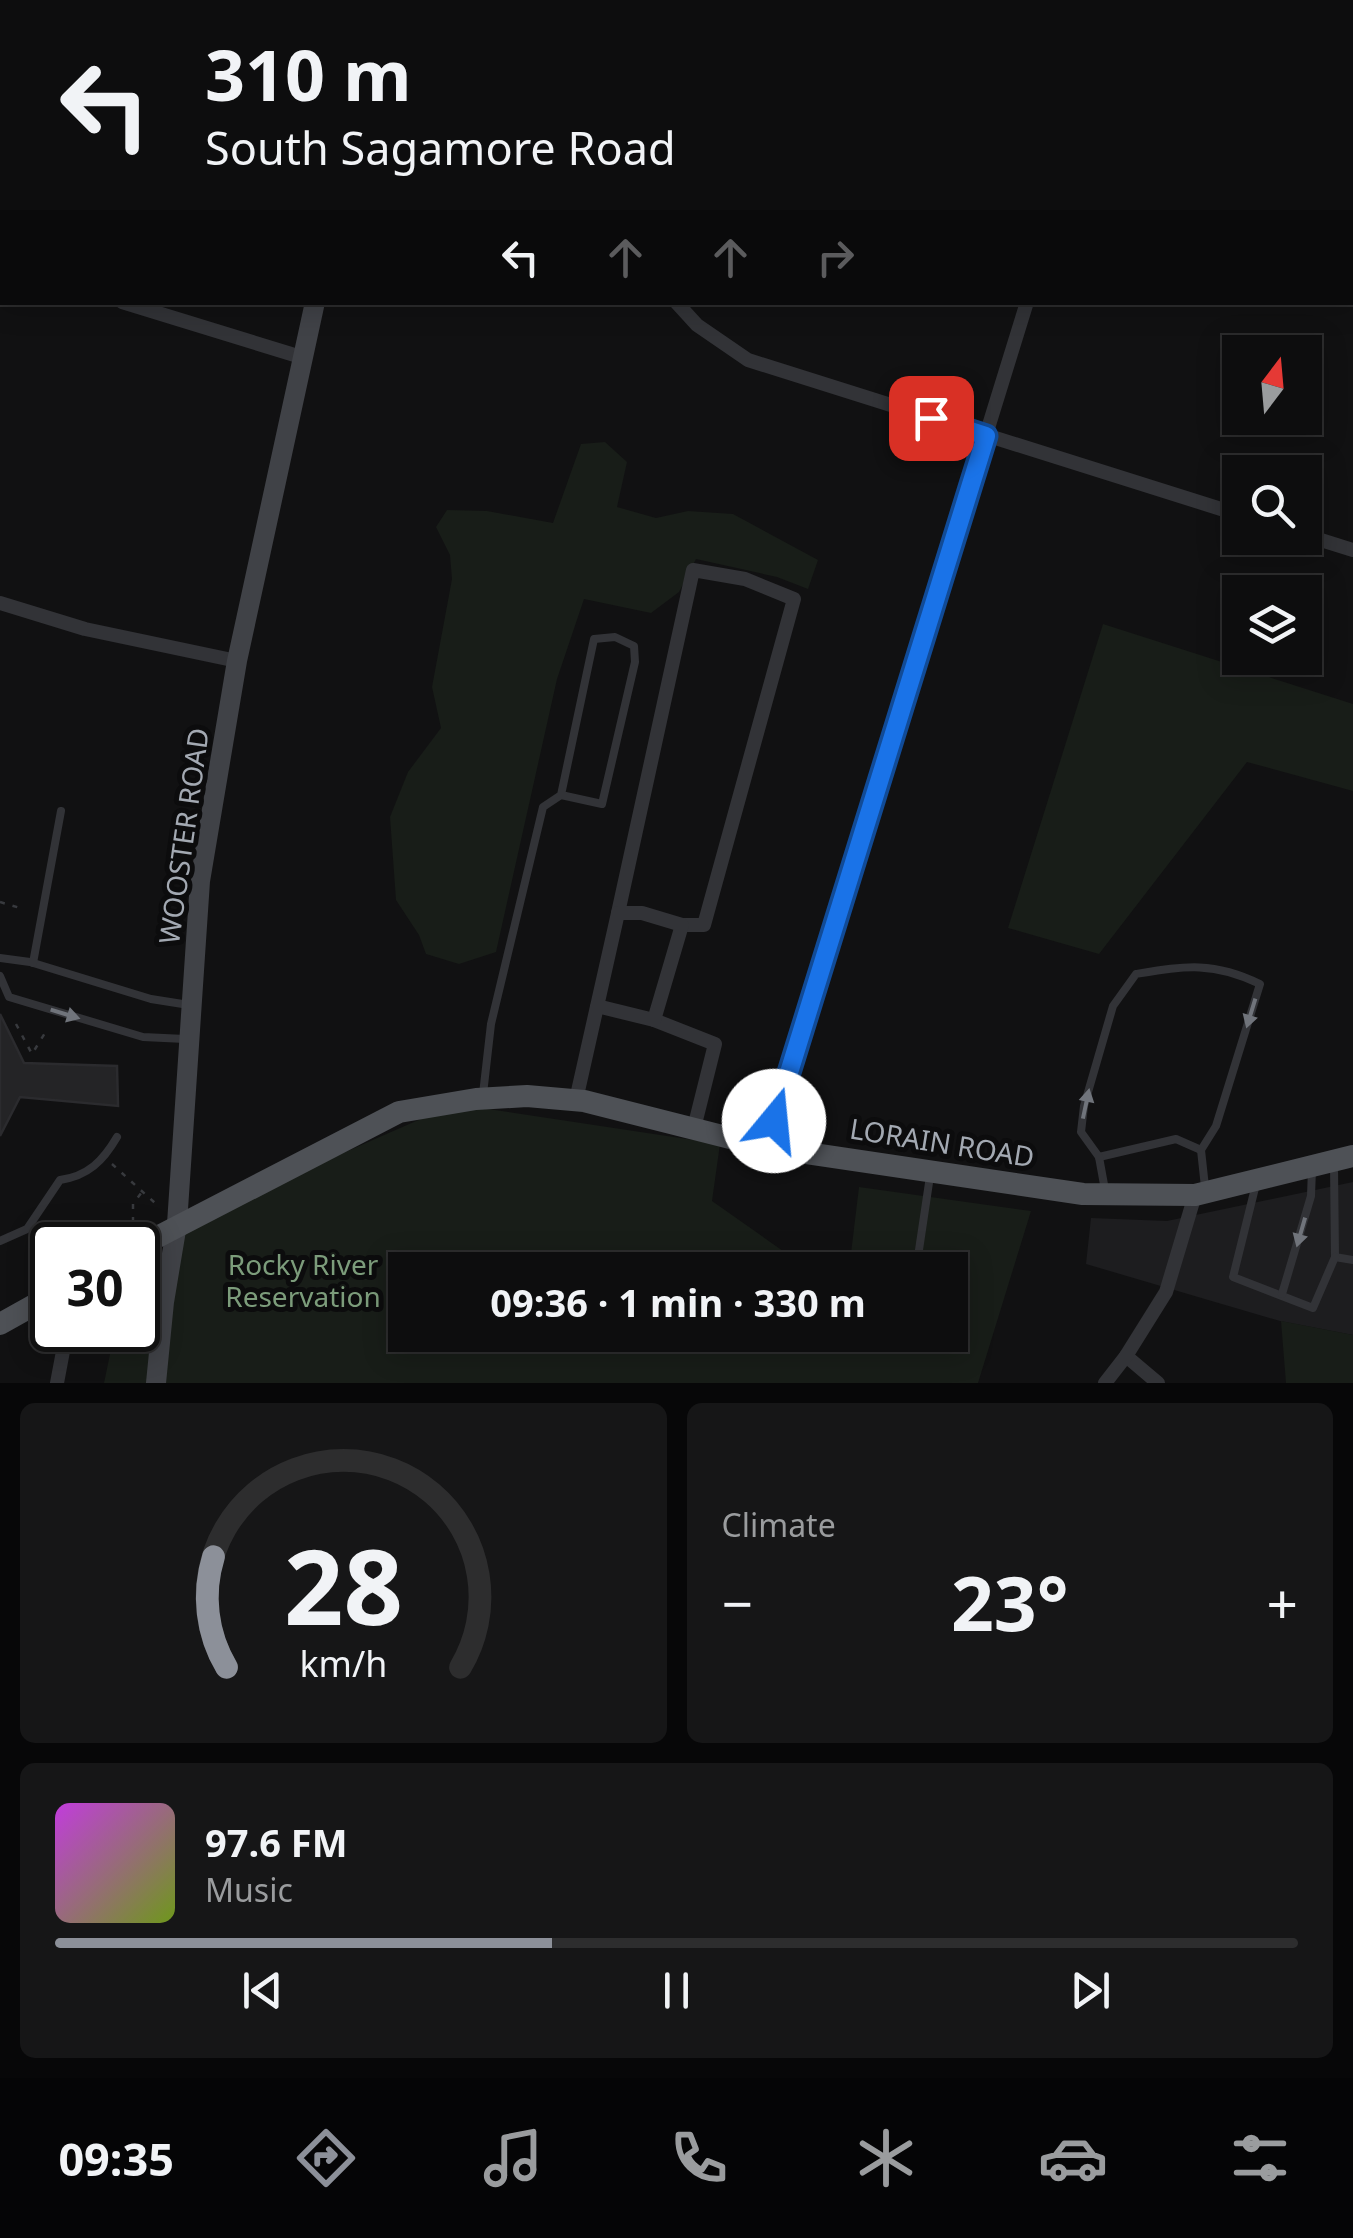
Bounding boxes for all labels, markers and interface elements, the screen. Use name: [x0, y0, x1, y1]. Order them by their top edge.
text: 310 m: [205, 26, 412, 122]
icon: left: [40, 40, 170, 170]
text: South Sagamore Road: [205, 117, 676, 178]
icon: left: [493, 230, 548, 285]
icon: ahead: [598, 230, 653, 285]
icon: ahead: [703, 230, 758, 285]
icon: right: [808, 230, 863, 285]
north arrow: [1222, 335, 1322, 435]
map controls: [1222, 335, 1322, 675]
pin: [889, 376, 974, 461]
icon: arrive: [904, 391, 959, 446]
button: search: [1222, 455, 1322, 555]
button: layers: [1222, 575, 1322, 675]
street label: WOOSTER ROAD: [149, 725, 217, 946]
one-way arrow: [1243, 998, 1258, 1028]
one-way arrow: [50, 1007, 81, 1022]
position arrow: [722, 1069, 826, 1173]
one-way arrow: [1078, 1088, 1094, 1119]
street label: LORAIN ROAD: [847, 1109, 1037, 1175]
one-way arrow: [1293, 1217, 1308, 1248]
speed limit sign: 30: [30, 1222, 160, 1352]
park label: Rocky River Reservation: [225, 1245, 381, 1315]
text: 09:36 · 1 min · 330 m: [490, 1276, 866, 1328]
text: Climate: [722, 1503, 836, 1546]
text: 28: [284, 1514, 403, 1655]
text: 23°: [951, 1551, 1069, 1653]
text: −: [722, 1565, 753, 1640]
text: +: [1267, 1565, 1298, 1640]
text: km/h: [299, 1639, 387, 1687]
text: 97.6 FM: [205, 1816, 347, 1868]
text: Music: [205, 1868, 293, 1911]
icon: previous: [235, 1963, 290, 2018]
icon: pause: [649, 1963, 704, 2018]
icon: next: [1063, 1963, 1118, 2018]
icon: directions: [291, 2123, 361, 2193]
icon: music: [478, 2123, 548, 2193]
icon: phone: [664, 2123, 734, 2193]
icon: climate: [851, 2123, 921, 2193]
icon: car: [1038, 2123, 1108, 2193]
icon: filters: [1225, 2123, 1295, 2193]
text: 09:35: [58, 2128, 174, 2189]

